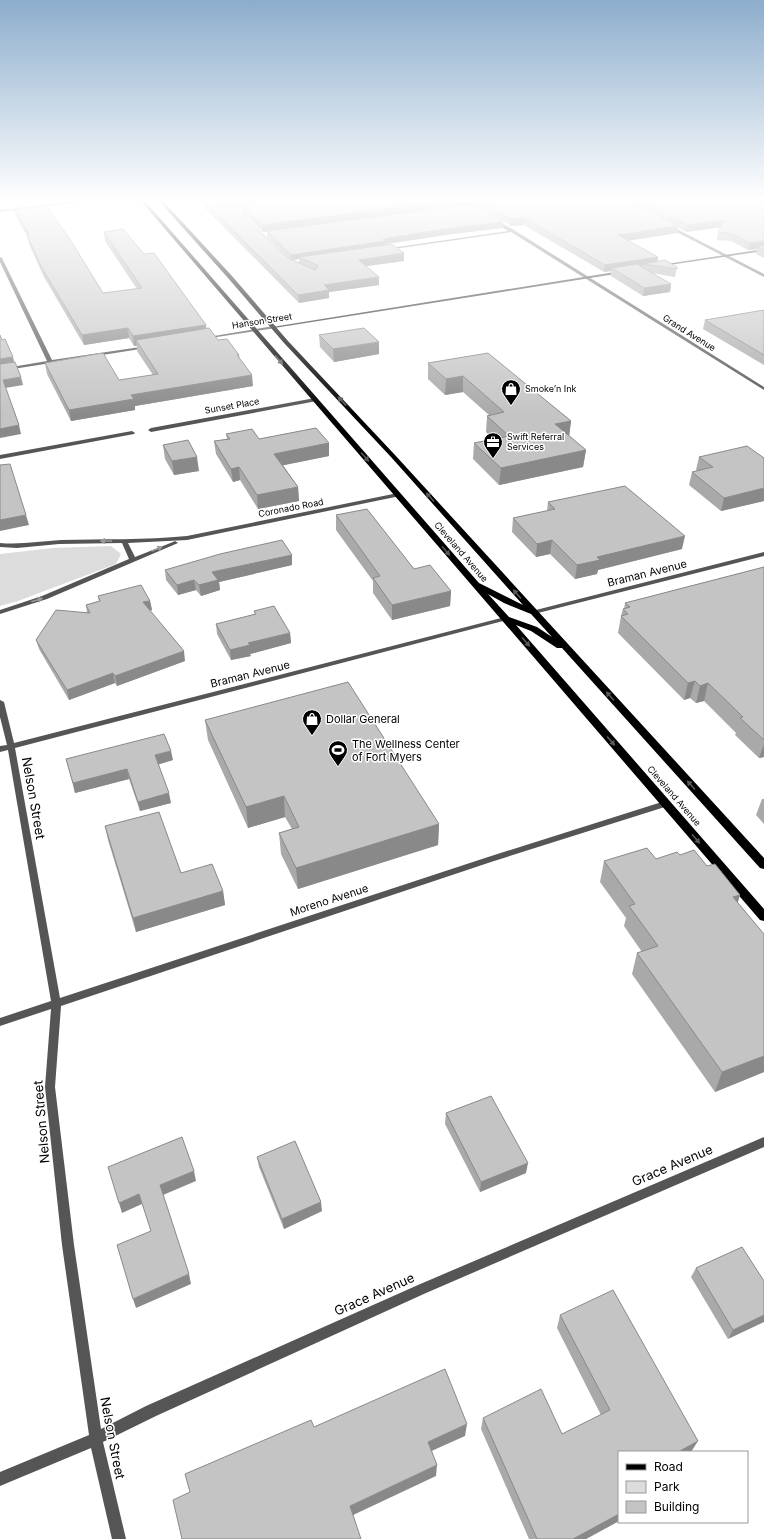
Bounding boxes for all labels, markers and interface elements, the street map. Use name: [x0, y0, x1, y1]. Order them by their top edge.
street label: Hanson Street: [231, 310, 293, 331]
street label: Grand Avenue: [661, 312, 718, 353]
one-way arrow: [275, 354, 284, 365]
shop icon: Smoke’n Ink: [500, 378, 522, 406]
place label: Smoke’n Ink: [525, 383, 577, 394]
street label: Sunset Place: [204, 395, 260, 416]
one-way arrow: [338, 396, 347, 406]
office icon: Swift Referral Services: [482, 431, 504, 459]
place label: Swift Referral Services: [507, 431, 564, 452]
one-way arrow: [360, 453, 369, 462]
one-way arrow: [426, 492, 435, 502]
street label: Coronado Road: [257, 496, 324, 519]
street label: Cleveland Avenue: [432, 519, 491, 584]
one-way arrow: [99, 538, 112, 544]
one-way arrow: [151, 546, 163, 552]
one-way arrow: [442, 546, 451, 557]
street label: Braman Avenue: [606, 556, 688, 590]
one-way arrow: [513, 588, 522, 599]
one-way arrow: [32, 597, 44, 603]
one-way arrow: [521, 637, 530, 648]
street label: Braman Avenue: [209, 657, 291, 691]
one-way arrow: [605, 691, 615, 701]
shop icon: Dollar General: [301, 708, 323, 736]
place label: Dollar General: [326, 712, 400, 726]
one-way arrow: [606, 735, 615, 746]
place label: The Wellness Center of Fort Myers: [352, 737, 460, 764]
sports icon: The Wellness Center of Fort Myers: [327, 739, 349, 767]
street label: Nelson Street: [19, 756, 49, 840]
street label: Cleveland Avenue: [645, 763, 704, 828]
one-way arrow: [686, 780, 695, 790]
one-way arrow: [691, 834, 701, 844]
street label: Moreno Avenue: [288, 881, 370, 919]
street label: Nelson Street: [29, 1080, 53, 1164]
street label: Grace Avenue: [629, 1141, 715, 1189]
street label: Grace Avenue: [331, 1269, 417, 1319]
street label: Nelson Street: [97, 1396, 129, 1480]
legend: [618, 1451, 748, 1523]
text: Road: [654, 1459, 683, 1474]
text: Park: [654, 1479, 680, 1494]
text: Building: [654, 1499, 699, 1514]

